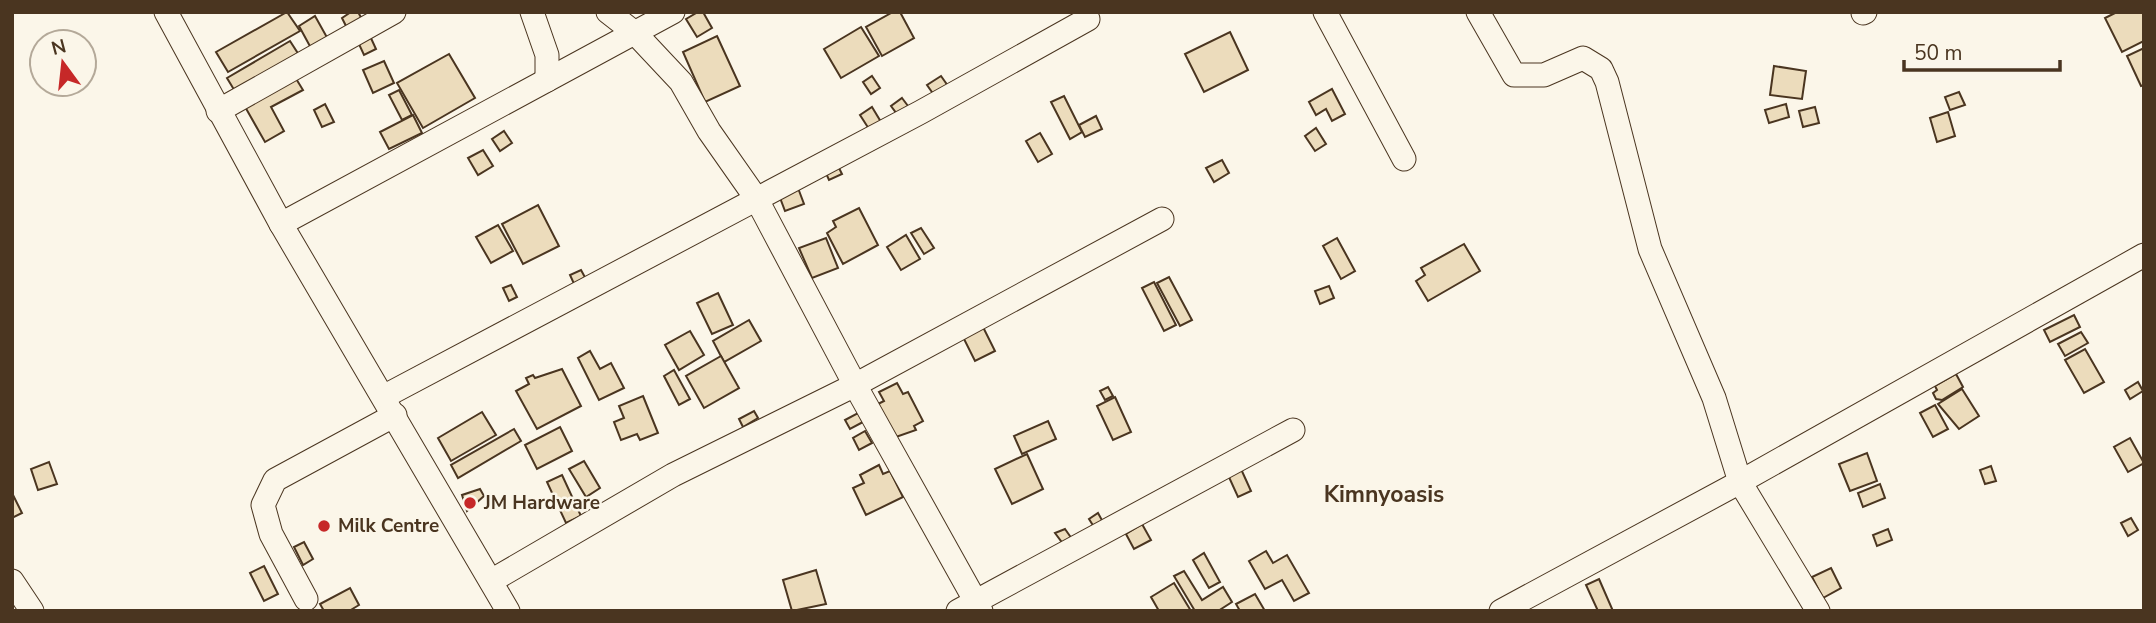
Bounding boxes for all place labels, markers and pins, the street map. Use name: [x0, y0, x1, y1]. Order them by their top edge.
place label: JM Hardware: [483, 490, 600, 516]
marker: JM Hardware: [462, 495, 478, 511]
place label: Milk Centre: [338, 513, 439, 539]
marker: Milk Centre: [316, 518, 332, 534]

